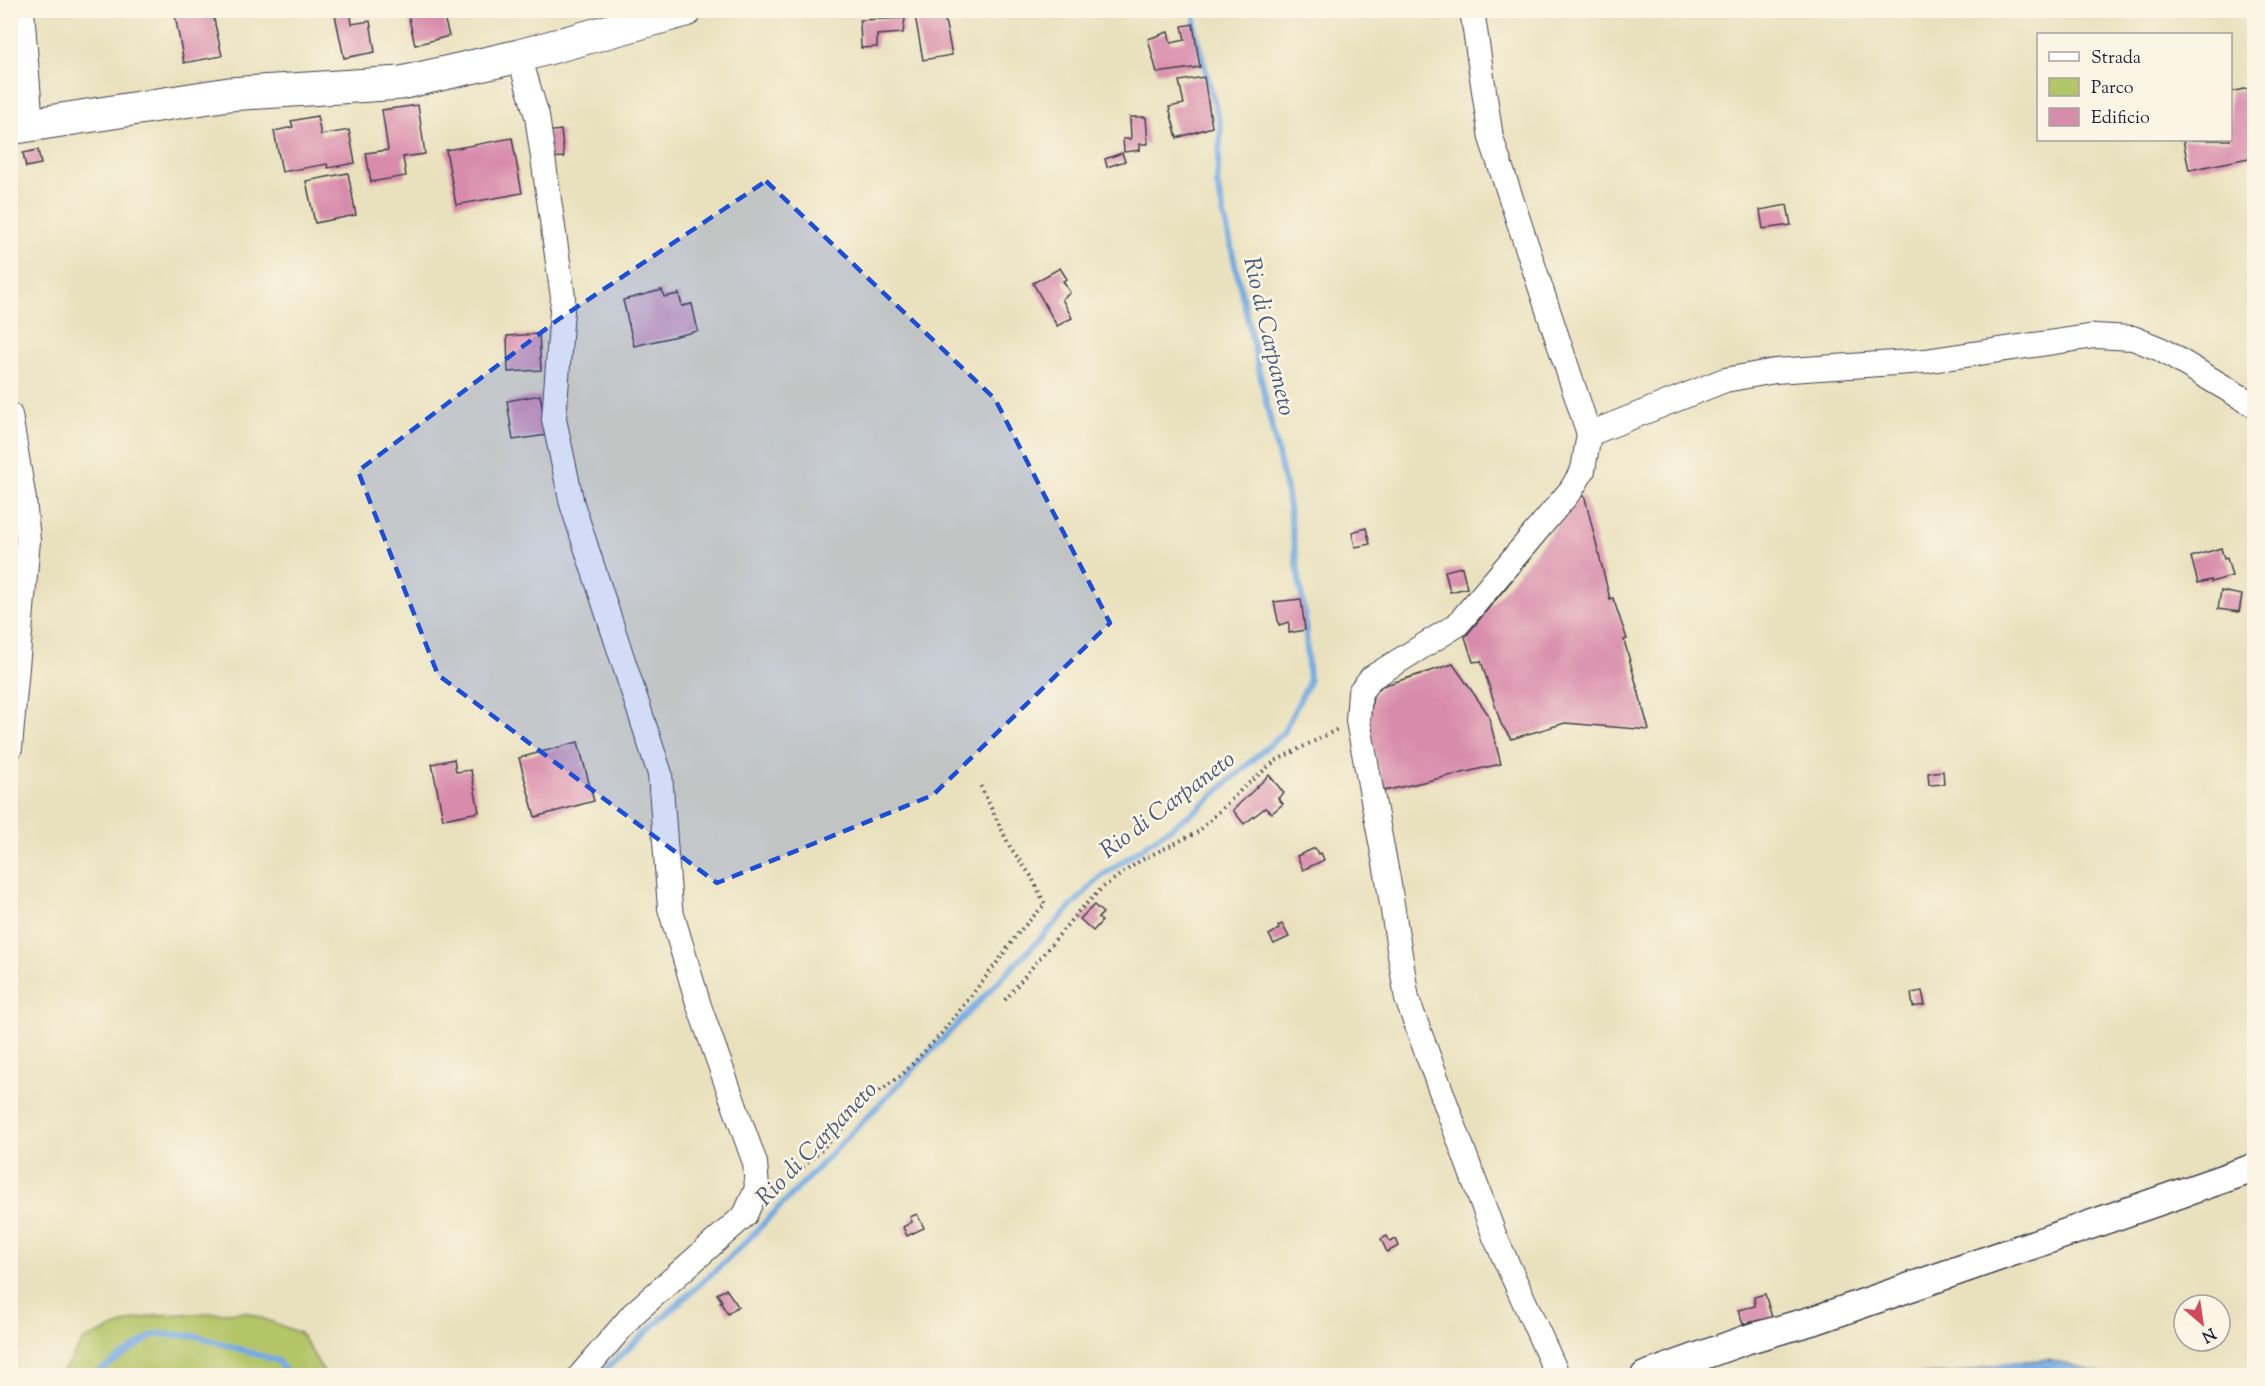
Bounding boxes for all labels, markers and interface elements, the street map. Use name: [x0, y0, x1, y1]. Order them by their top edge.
legend: [2037, 33, 2232, 141]
text: Strada: [2091, 46, 2141, 72]
text: Parco: [2091, 76, 2134, 102]
text: Edificio: [2091, 106, 2150, 132]
water label: Rio di Carpaneto: [1233, 254, 1303, 419]
water label: Rio di Carpaneto: [1093, 743, 1243, 868]
water label: Rio di Carpaneto: [749, 1074, 886, 1214]
north arrow: [2172, 1293, 2232, 1353]
text: N: [2197, 1321, 2219, 1347]

